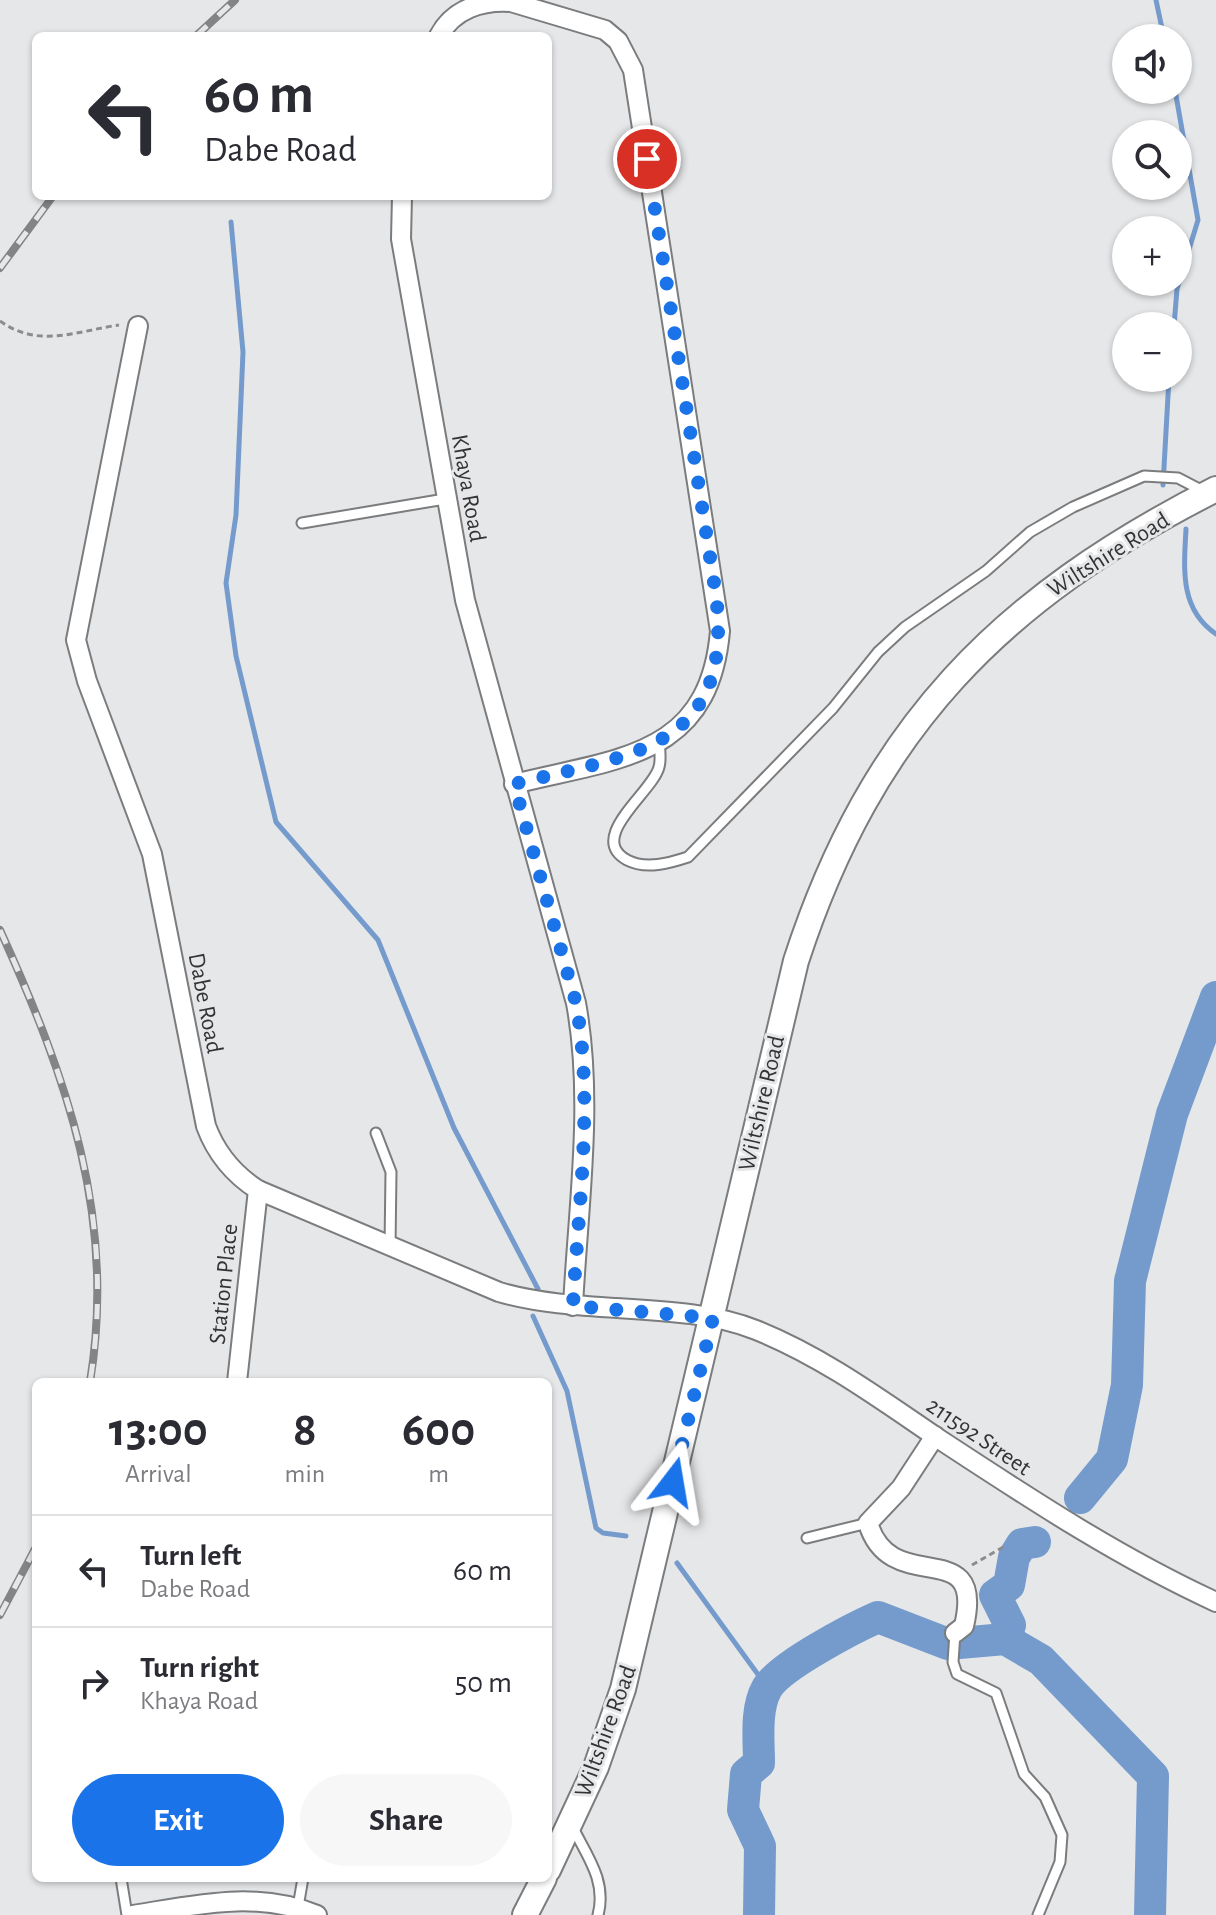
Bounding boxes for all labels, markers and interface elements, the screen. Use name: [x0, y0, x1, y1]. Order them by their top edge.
map controls: [1112, 24, 1192, 392]
button: sound: [1112, 24, 1192, 104]
icon: left: [72, 64, 176, 168]
text: 60 m: [204, 67, 314, 123]
button: search: [1112, 120, 1192, 200]
pin: [613, 125, 681, 193]
text: Dabe Road: [204, 132, 357, 168]
icon: arrive: [625, 137, 669, 181]
button: +: [1112, 216, 1192, 296]
button: −: [1112, 312, 1192, 392]
street label: Khaya Road: [447, 432, 489, 544]
street label: Wiltshire Road: [1043, 508, 1174, 602]
street label: Dabe Road: [184, 951, 227, 1055]
street label: Wiltshire Road: [735, 1033, 789, 1173]
street label: Station Place: [206, 1223, 242, 1346]
street label: 211592 Street: [922, 1393, 1035, 1481]
text: 13:00: [109, 1407, 208, 1455]
text: 8: [293, 1407, 317, 1455]
text: 600: [402, 1407, 475, 1455]
position arrow: [631, 1440, 715, 1524]
text: Arrival: [125, 1461, 192, 1487]
text: min: [285, 1461, 325, 1487]
text: m: [428, 1461, 449, 1487]
text: Turn left: [140, 1541, 241, 1571]
icon: left: [72, 1549, 116, 1593]
text: 60 m: [453, 1556, 512, 1586]
text: Dabe Road: [140, 1576, 250, 1602]
text: Turn right: [140, 1653, 259, 1683]
icon: right: [72, 1661, 116, 1705]
street label: Wiltshire Road: [571, 1662, 641, 1801]
text: 50 m: [455, 1668, 512, 1698]
text: Khaya Road: [140, 1688, 258, 1714]
button: Exit: [72, 1774, 284, 1866]
button: Share: [300, 1774, 512, 1866]

